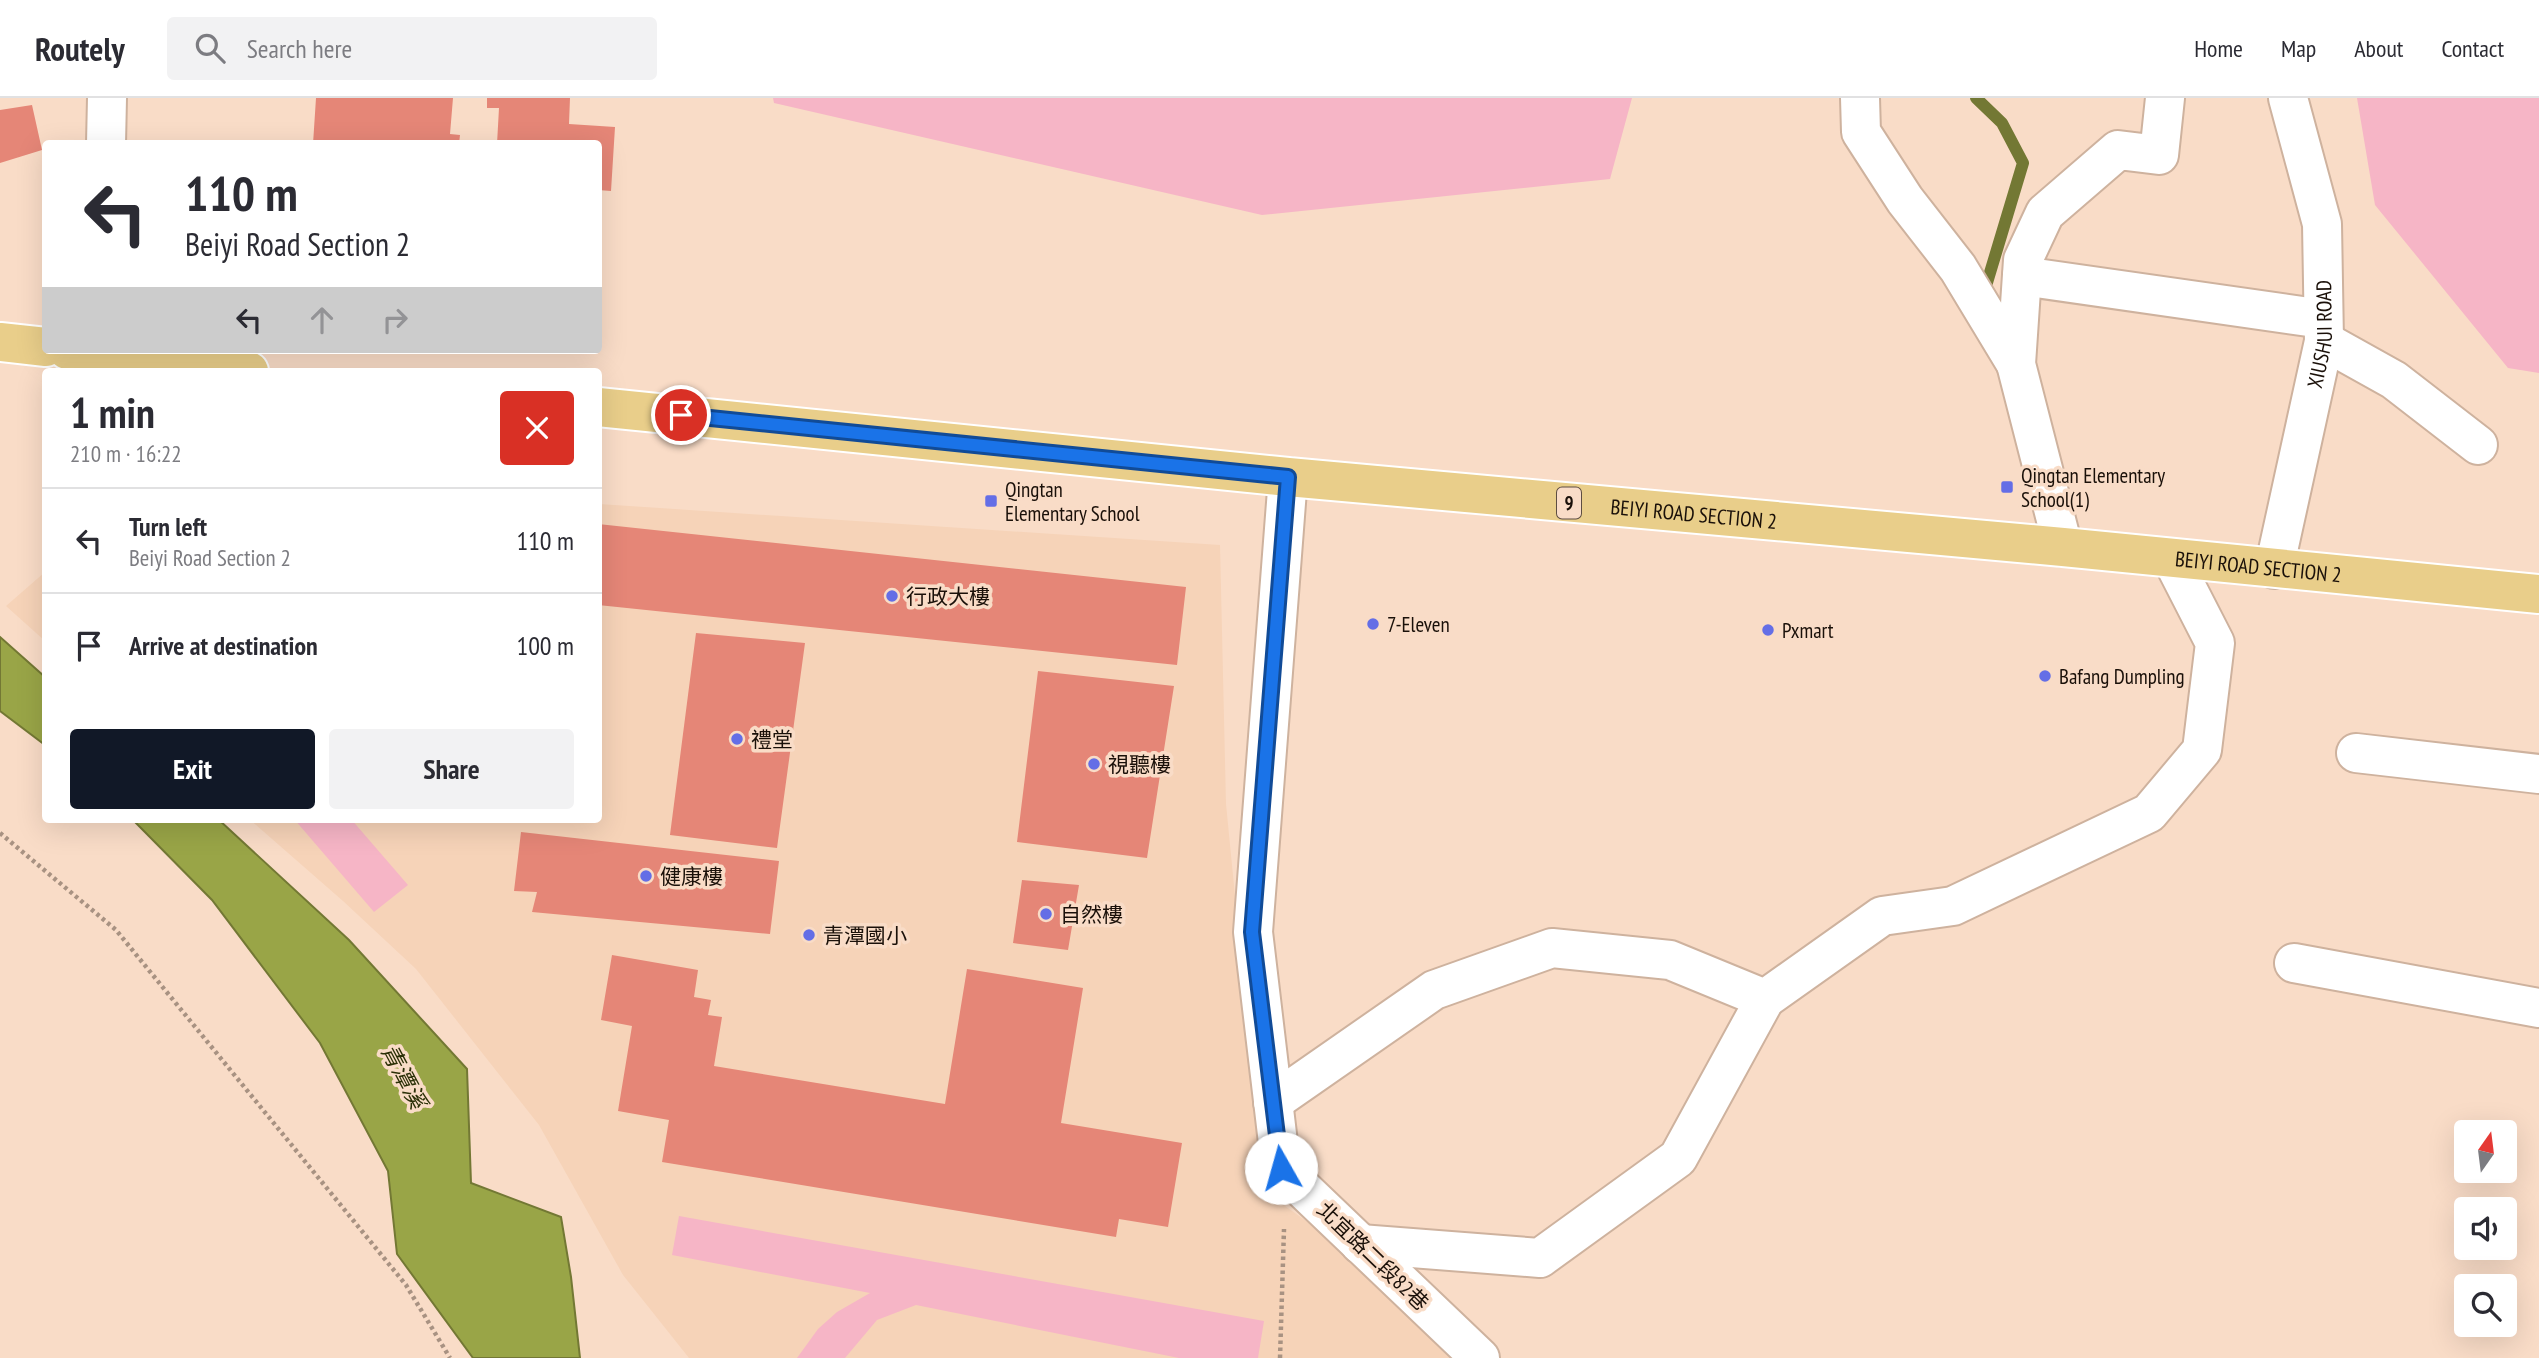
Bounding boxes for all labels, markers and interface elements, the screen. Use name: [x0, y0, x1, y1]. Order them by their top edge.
search box: [167, 17, 657, 80]
text: Routely: [35, 27, 125, 70]
icon: search: [191, 29, 229, 67]
text: Search here: [247, 32, 352, 65]
text: Home: [2194, 33, 2243, 64]
text: Map: [2281, 33, 2316, 64]
text: About: [2354, 33, 2403, 64]
text: Contact: [2441, 33, 2504, 64]
text: 110 m: [185, 161, 298, 225]
icon: left: [70, 168, 161, 259]
text: Beiyi Road Section 2: [185, 223, 410, 265]
street label: XIUSHUI ROAD: [2301, 280, 2338, 390]
icon: left: [230, 301, 268, 339]
icon: ahead: [303, 301, 341, 339]
icon: right: [376, 301, 414, 339]
text: 1 min: [70, 385, 155, 440]
pin: [651, 385, 711, 445]
button: close: [500, 391, 574, 465]
icon: arrive: [662, 396, 700, 434]
text: 210 m · 16:22: [70, 439, 182, 468]
place label: Qingtan Elementary School(1): [2021, 462, 2165, 513]
place label: Qingtan Elementary School: [1005, 476, 1140, 527]
marker: Qingtan Elementary School(1): [1999, 479, 2015, 495]
road number: 9: [1557, 488, 1581, 518]
marker: Qingtan Elementary School: [983, 493, 999, 509]
street label: BEIYI ROAD SECTION 2: [1609, 493, 1778, 535]
text: Turn left: [129, 510, 207, 543]
icon: left: [70, 522, 108, 560]
text: 110 m: [516, 524, 574, 557]
text: Beiyi Road Section 2: [129, 543, 291, 572]
street label: BEIYI ROAD SECTION 2: [2174, 545, 2343, 588]
place label: 行政大樓: [906, 583, 990, 610]
marker: 行政大樓: [884, 588, 900, 604]
place label: 7-Eleven: [1387, 611, 1450, 638]
marker: 7-Eleven: [1365, 616, 1381, 632]
place label: Pxmart: [1782, 617, 1834, 644]
marker: Pxmart: [1760, 622, 1776, 638]
icon: arrive: [70, 627, 108, 665]
text: Arrive at destination: [129, 629, 318, 662]
text: 100 m: [516, 629, 574, 662]
place label: Bafang Dumpling: [2059, 663, 2185, 690]
marker: Bafang Dumpling: [2037, 668, 2053, 684]
place label: 禮堂: [751, 726, 793, 753]
button: Exit: [70, 729, 315, 809]
button: Share: [329, 729, 574, 809]
marker: 禮堂: [729, 731, 745, 747]
place label: 視聽樓: [1108, 751, 1171, 778]
marker: 視聽樓: [1086, 756, 1102, 772]
place label: 健康樓: [660, 863, 723, 890]
marker: 健康樓: [638, 868, 654, 884]
place label: 自然樓: [1060, 901, 1123, 928]
marker: 自然樓: [1038, 906, 1054, 922]
place label: 青潭國小: [823, 922, 907, 949]
marker: 青潭國小: [801, 927, 817, 943]
water label: 青潭溪: [375, 1039, 434, 1116]
north arrow: [2454, 1120, 2516, 1183]
map controls: [2454, 1120, 2517, 1337]
position arrow: [1244, 1131, 1318, 1205]
street label: 北宜路二段82巷: [1312, 1196, 1434, 1316]
button: sound: [2454, 1197, 2517, 1260]
button: search: [2454, 1274, 2517, 1337]

